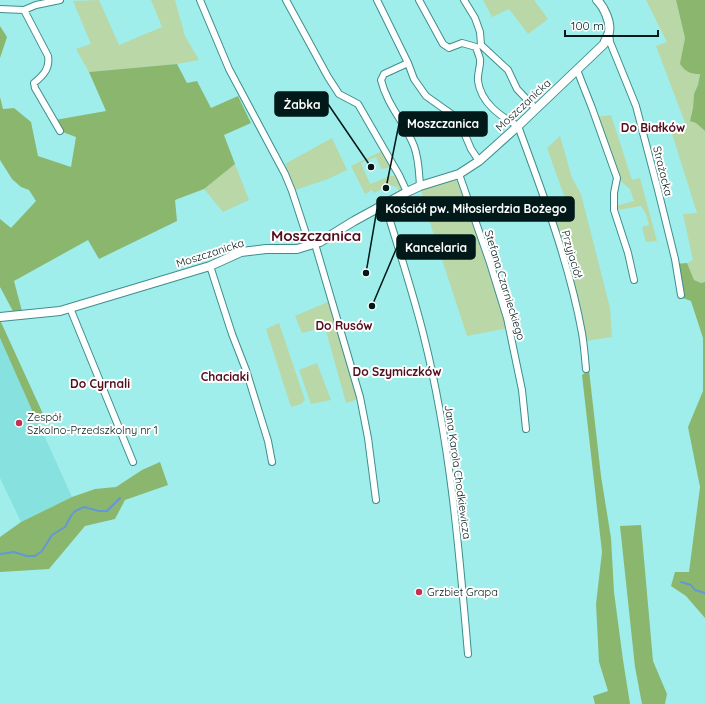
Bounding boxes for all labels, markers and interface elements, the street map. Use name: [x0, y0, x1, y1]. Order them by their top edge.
scale bar: [565, 12, 658, 38]
text: 100 m: [571, 18, 604, 33]
street label: Moszczanicka: [492, 76, 554, 134]
callout: Żabka: [275, 92, 328, 116]
text: Żabka: [283, 97, 321, 112]
callout: Moszczanica: [399, 112, 487, 136]
text: Moszczanica: [407, 116, 479, 131]
district label: Do Białków: [621, 120, 685, 135]
street label: Strażacka: [650, 145, 676, 197]
callout: Kościół pw. Miłosierdzia Bożego: [377, 197, 574, 221]
text: Kościół pw. Miłosierdzia Bożego: [385, 201, 567, 216]
district label: Moszczanica: [271, 226, 361, 245]
street label: Stefana Czarnieckiego: [482, 228, 529, 342]
street label: Przyjaciół: [558, 228, 586, 280]
street label: Moszczanicka: [174, 235, 246, 271]
callout: Kancelaria: [397, 235, 475, 259]
text: Kancelaria: [405, 240, 467, 255]
district label: Do Rusów: [315, 318, 373, 333]
district label: Do Szymiczków: [352, 364, 442, 379]
district label: Chaciaki: [201, 369, 249, 384]
district label: Do Cyrnali: [70, 376, 130, 391]
street label: Jana Karola Chodkiewicza: [442, 404, 474, 540]
place label: Zespół Szkolno-Przedszkolny nr 1: [27, 410, 158, 437]
marker: Zespół Szkolno-Przedszkolny nr 1: [14, 418, 24, 428]
place label: Grzbiet Grapa: [427, 585, 498, 599]
marker: Grzbiet Grapa: [414, 587, 424, 597]

